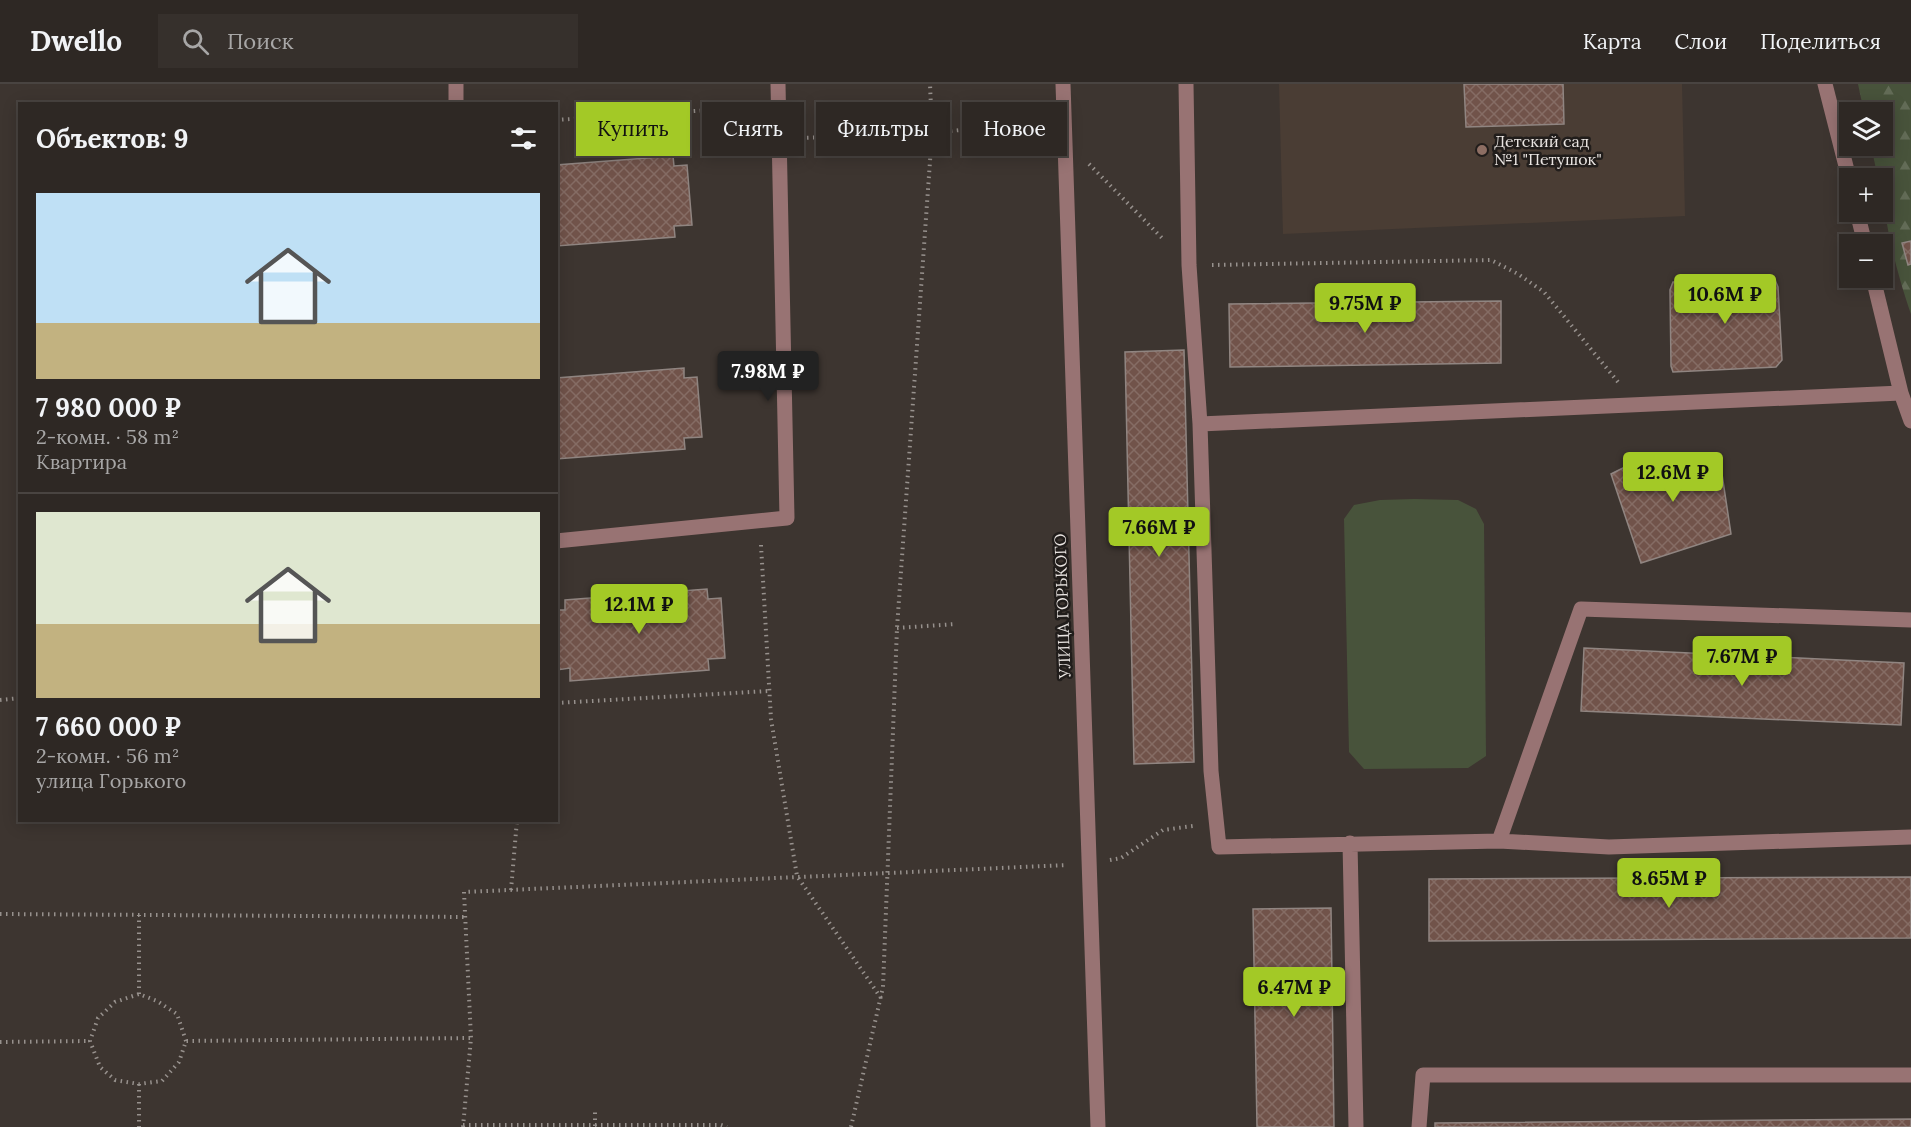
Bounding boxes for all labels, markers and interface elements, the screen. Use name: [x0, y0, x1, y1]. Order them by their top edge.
search box: [158, 14, 578, 68]
text: Dwello: [30, 23, 122, 59]
icon: search: [179, 25, 212, 58]
text: Поиск: [227, 27, 294, 55]
text: Карта: [1583, 28, 1642, 55]
text: Слои: [1675, 28, 1727, 55]
text: Поделиться: [1760, 28, 1881, 55]
chip: Купить: [576, 102, 690, 156]
chip: Снять: [702, 102, 804, 156]
chip: Фильтры: [816, 102, 950, 156]
chip: Новое: [962, 102, 1067, 156]
map controls: [1839, 102, 1893, 288]
button: layers: [1839, 102, 1893, 156]
text: Объектов: 9: [36, 122, 189, 155]
icon: filters: [507, 122, 540, 155]
place label: Детский сад №1 "Петушок": [1494, 131, 1602, 169]
marker: Детский сад №1 "Петушок": [1475, 143, 1489, 157]
button: +: [1839, 168, 1893, 222]
icon: home: [234, 232, 342, 340]
button: −: [1839, 234, 1893, 288]
pin: 10.6M ₽: [1670, 274, 1780, 325]
text: 10.6M ₽: [1688, 281, 1762, 306]
pin: 9.75M ₽: [1310, 283, 1420, 334]
text: 9.75M ₽: [1329, 290, 1401, 315]
pin: 7.98M ₽: [713, 351, 823, 402]
text: 7.98M ₽: [732, 358, 804, 383]
text: 7 980 000 ₽: [36, 391, 181, 424]
text: 2-комн. · 58 m²: [36, 424, 179, 449]
text: Квартира: [36, 449, 127, 474]
pin: 12.6M ₽: [1618, 452, 1728, 503]
text: 12.6M ₽: [1637, 459, 1709, 484]
pin: 7.66M ₽: [1104, 507, 1214, 558]
text: 7.66M ₽: [1123, 514, 1195, 539]
street label: УЛИЦА ГОРЬКОГО: [1049, 533, 1075, 680]
icon: home: [234, 551, 342, 659]
pin: 12.1M ₽: [584, 584, 694, 635]
text: 12.1M ₽: [605, 591, 673, 616]
pin: 7.67M ₽: [1687, 636, 1797, 687]
text: 7.67M ₽: [1707, 643, 1777, 668]
text: 7 660 000 ₽: [36, 710, 181, 743]
text: 2-комн. · 56 m²: [36, 743, 179, 768]
text: улица Горького: [36, 768, 186, 793]
pin: 8.65M ₽: [1614, 858, 1724, 909]
text: 8.65M ₽: [1631, 865, 1707, 890]
pin: 6.47M ₽: [1239, 967, 1349, 1018]
text: 6.47M ₽: [1257, 974, 1331, 999]

